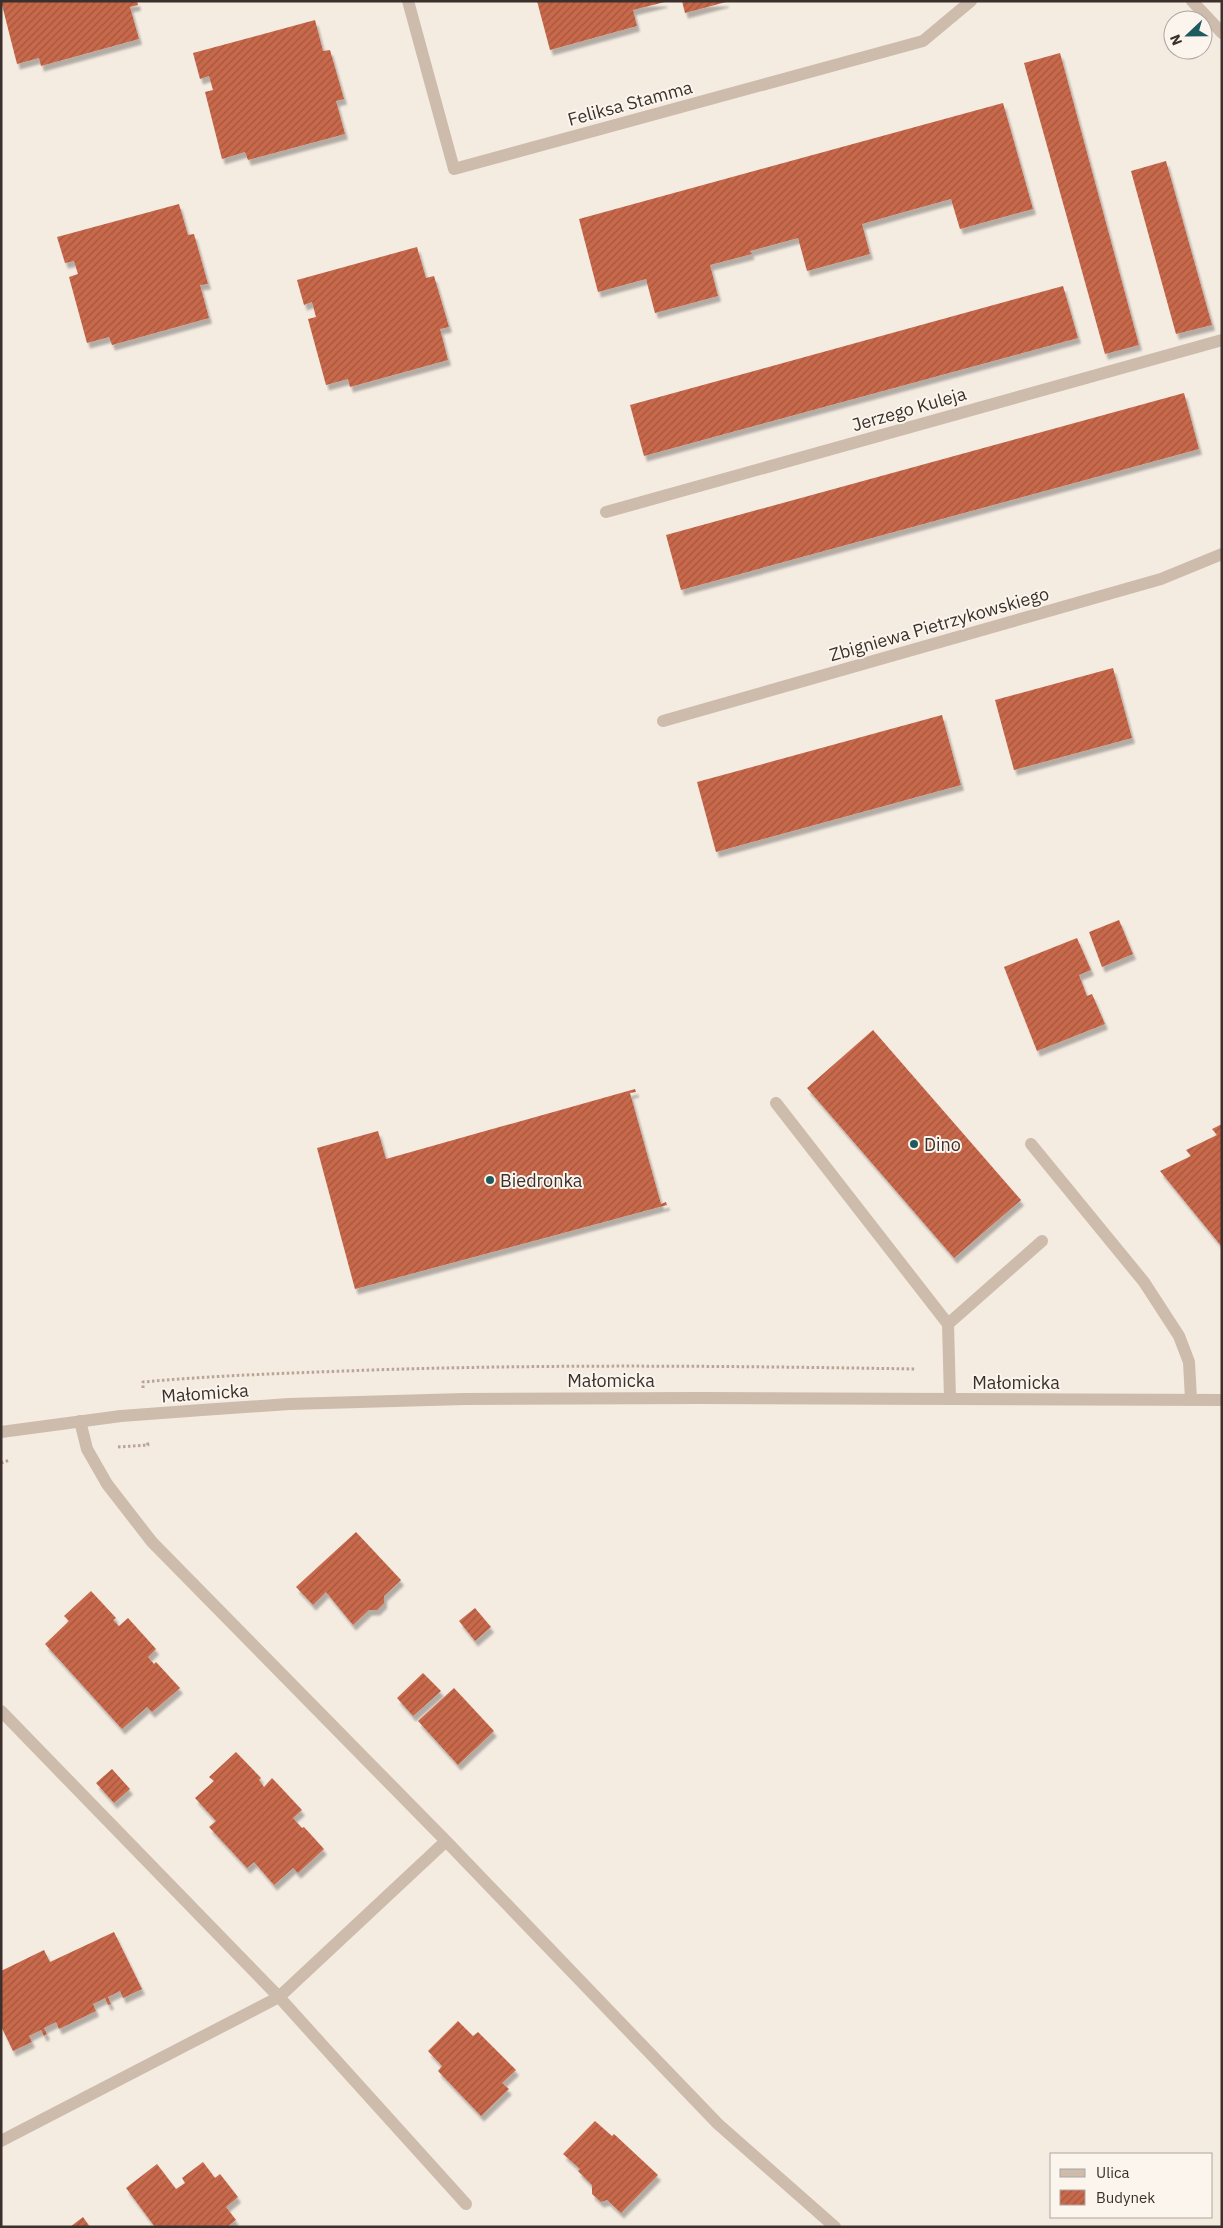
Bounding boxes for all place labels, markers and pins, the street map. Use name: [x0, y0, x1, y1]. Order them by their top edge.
place label: Dino: [924, 1133, 961, 1156]
marker: Dino: [908, 1138, 920, 1150]
place label: Biedronka: [500, 1169, 583, 1192]
marker: Biedronka: [484, 1174, 496, 1186]

